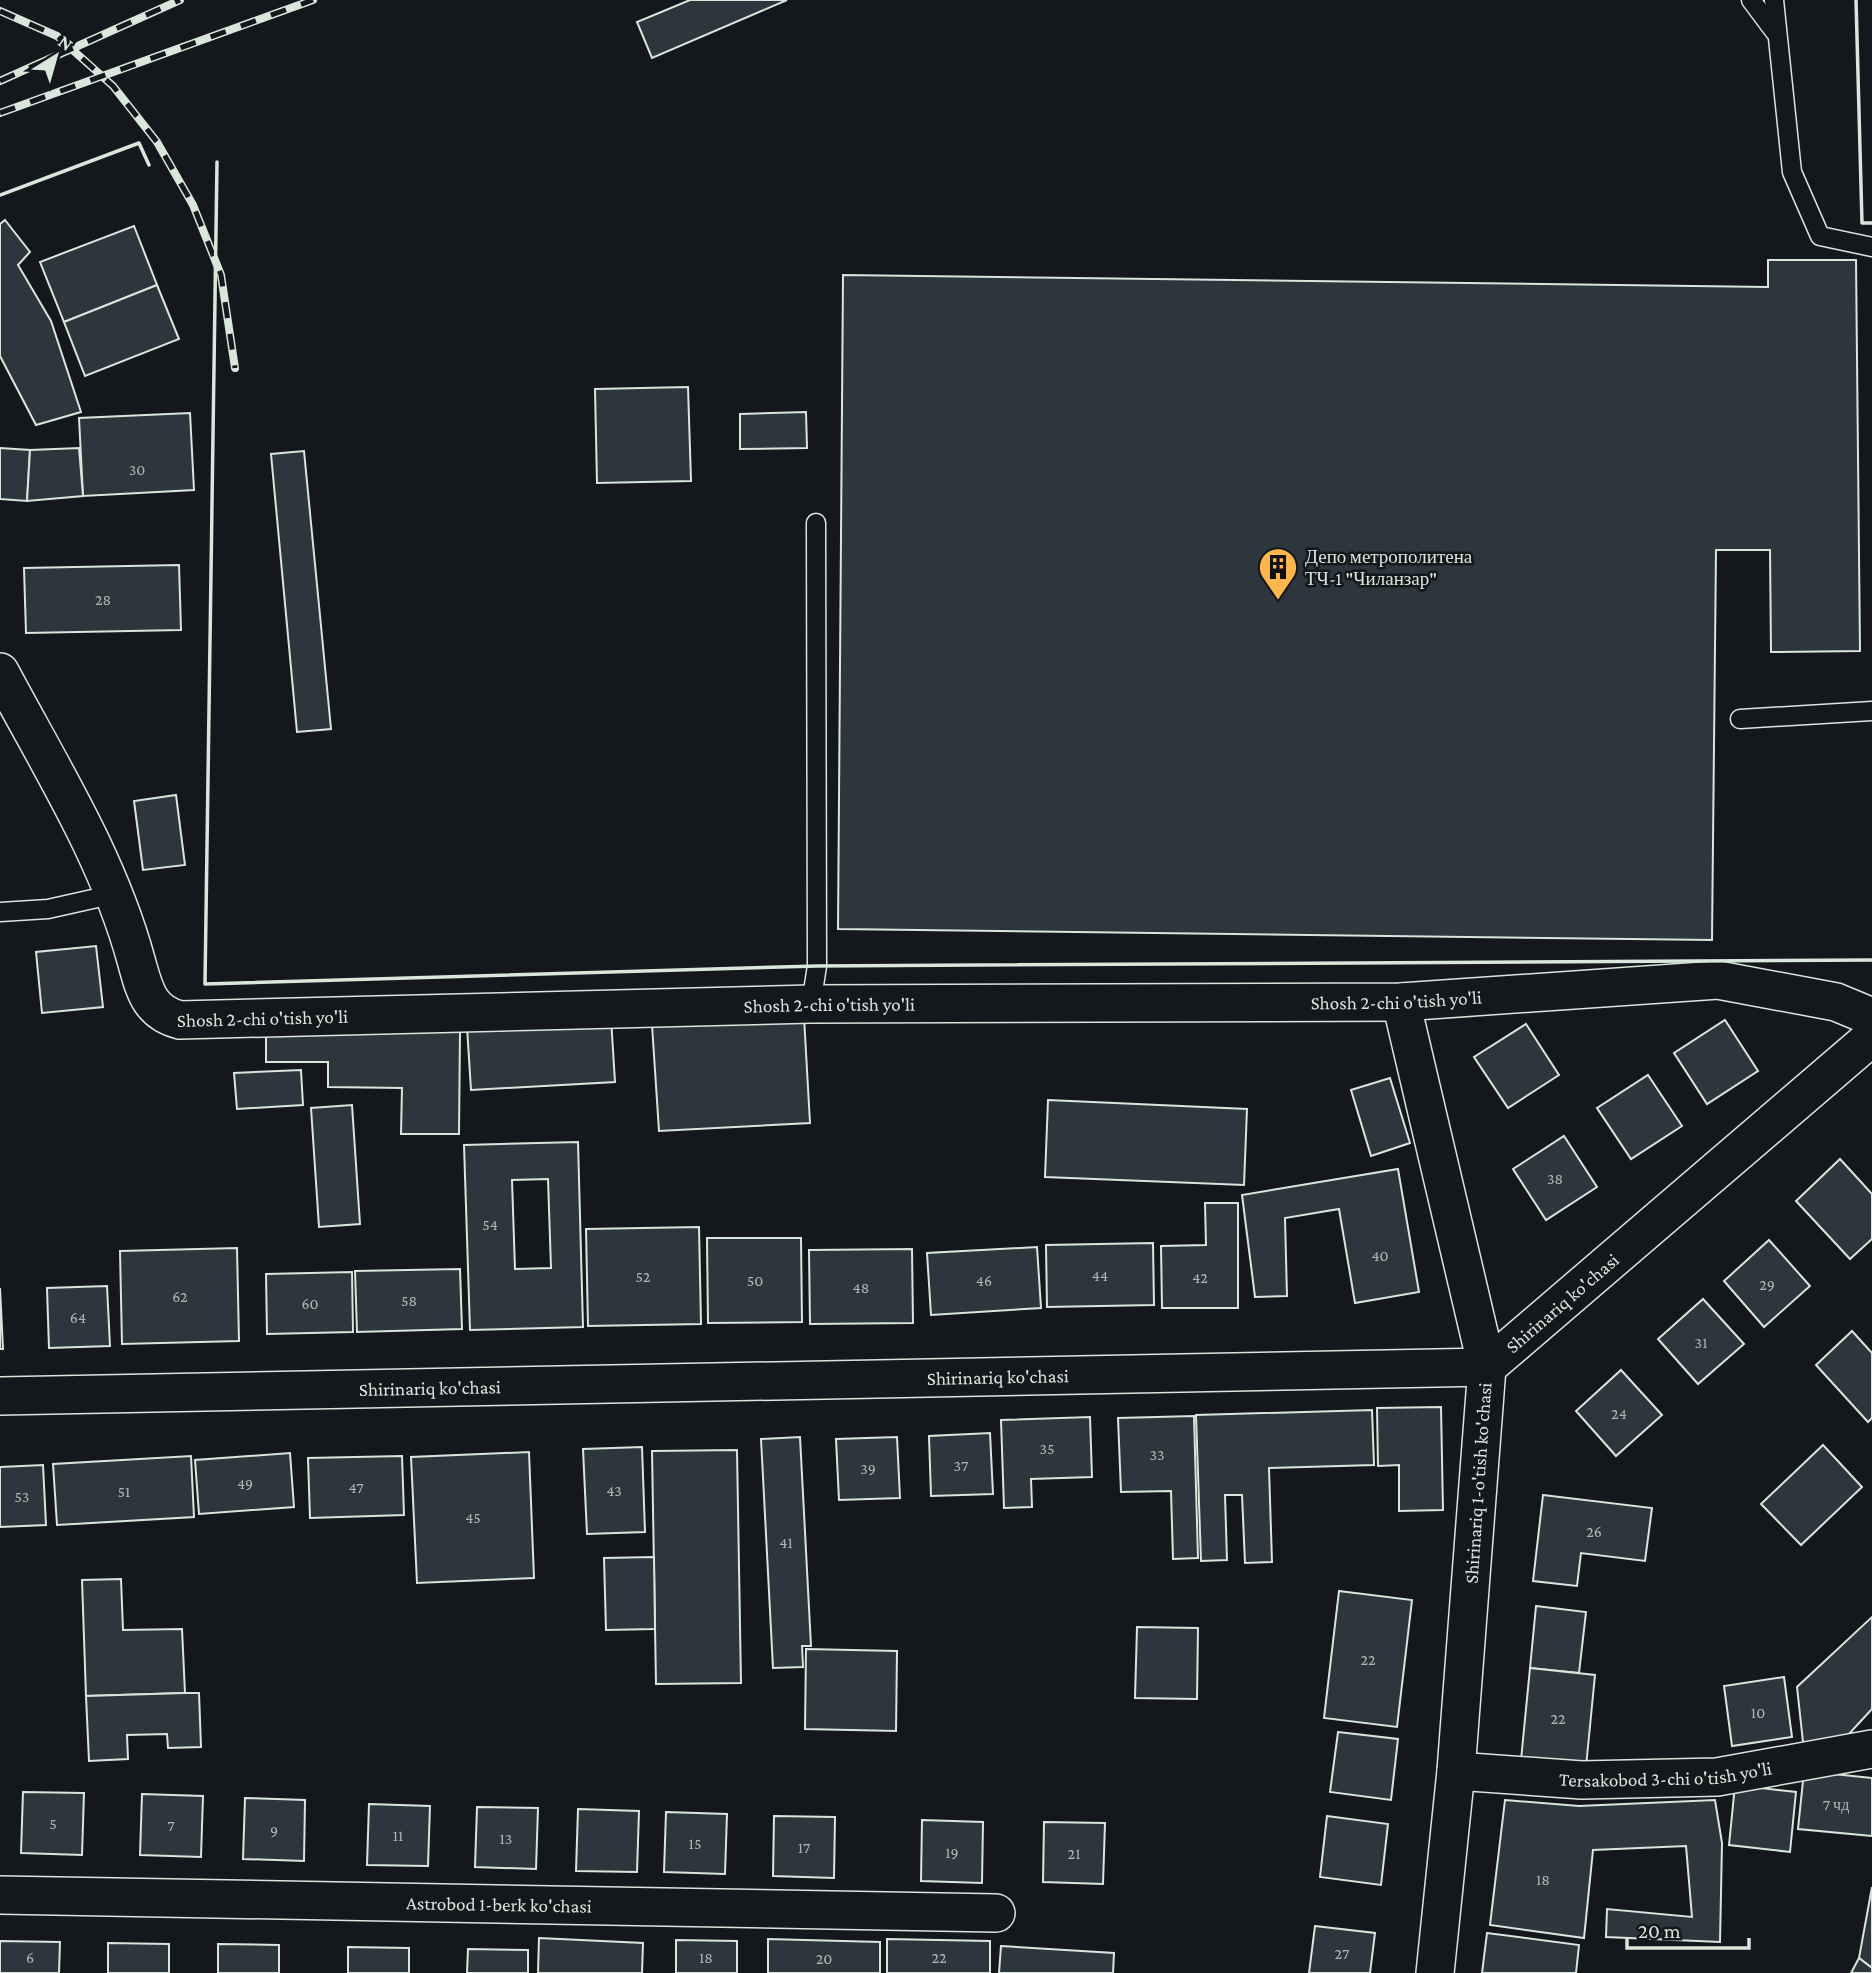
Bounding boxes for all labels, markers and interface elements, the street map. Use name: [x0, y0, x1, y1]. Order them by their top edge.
north arrow: [21, 21, 91, 91]
text: N: [54, 31, 77, 55]
house number: 30: [129, 461, 145, 478]
building icon: Депо метрополитена ТЧ-1 "Чиланзар": [1257, 546, 1299, 601]
place label: Депо метрополитена ТЧ-1 "Чиланзар": [1305, 546, 1473, 589]
house number: 28: [95, 591, 111, 608]
street label: Shosh 2-chi o'tish yo'li: [1311, 986, 1483, 1013]
street label: Shosh 2-chi o'tish yo'li: [743, 993, 915, 1016]
street label: Shosh 2-chi o'tish yo'li: [177, 1005, 348, 1031]
house number: 38: [1547, 1170, 1563, 1187]
house number: 54: [482, 1216, 498, 1233]
house number: 40: [1371, 1247, 1389, 1264]
street label: Shirinariq ko'chasi: [1501, 1249, 1623, 1357]
house number: 44: [1092, 1267, 1108, 1284]
house number: 52: [636, 1268, 651, 1285]
house number: 42: [1192, 1269, 1208, 1286]
house number: 50: [747, 1272, 763, 1289]
house number: 46: [976, 1272, 992, 1289]
house number: 29: [1759, 1276, 1775, 1293]
house number: 48: [853, 1279, 869, 1296]
house number: 62: [172, 1288, 188, 1305]
house number: 58: [401, 1292, 417, 1309]
house number: 60: [301, 1295, 319, 1312]
house number: 64: [70, 1309, 86, 1326]
house number: 31: [1695, 1334, 1707, 1351]
street label: Shirinariq ko'chasi: [927, 1365, 1069, 1388]
street label: Shirinariq ko'chasi: [359, 1376, 501, 1399]
street label: Shirinariq 1-o'tish ko'chasi: [1460, 1382, 1496, 1584]
house number: 24: [1611, 1405, 1627, 1422]
house number: 35: [1039, 1440, 1055, 1457]
house number: 33: [1149, 1446, 1165, 1463]
house number: 37: [954, 1457, 969, 1474]
house number: 39: [860, 1460, 876, 1477]
house number: 49: [237, 1475, 253, 1492]
house number: 47: [348, 1479, 364, 1496]
house number: 43: [606, 1482, 622, 1499]
house number: 51: [118, 1483, 130, 1500]
house number: 53: [15, 1488, 29, 1505]
house number: 45: [465, 1509, 481, 1526]
house number: 26: [1586, 1523, 1602, 1540]
house number: 41: [779, 1534, 793, 1551]
house number: 22: [1360, 1651, 1376, 1668]
house number: 10: [1751, 1704, 1765, 1721]
house number: 22: [1550, 1710, 1566, 1727]
street label: Tersakobod 3-chi o'tish yo'li: [1558, 1757, 1773, 1791]
house number: 7 чд: [1823, 1796, 1849, 1814]
house number: 5: [49, 1815, 57, 1832]
house number: 7: [167, 1817, 175, 1834]
house number: 9: [270, 1822, 278, 1839]
house number: 11: [393, 1827, 403, 1844]
house number: 13: [500, 1830, 512, 1847]
house number: 15: [689, 1835, 701, 1852]
house number: 17: [798, 1839, 811, 1856]
house number: 19: [945, 1844, 959, 1861]
house number: 21: [1068, 1845, 1080, 1862]
house number: 18: [1536, 1871, 1550, 1888]
street label: Astrobod 1-berk ko'chasi: [406, 1892, 592, 1916]
scale bar: [1627, 1906, 1750, 1950]
text: 20 m: [1638, 1919, 1681, 1943]
house number: 27: [1335, 1945, 1350, 1962]
house number: 6: [26, 1949, 34, 1966]
house number: 18: [699, 1949, 713, 1966]
house number: 22: [931, 1949, 947, 1966]
house number: 20: [816, 1950, 832, 1967]

